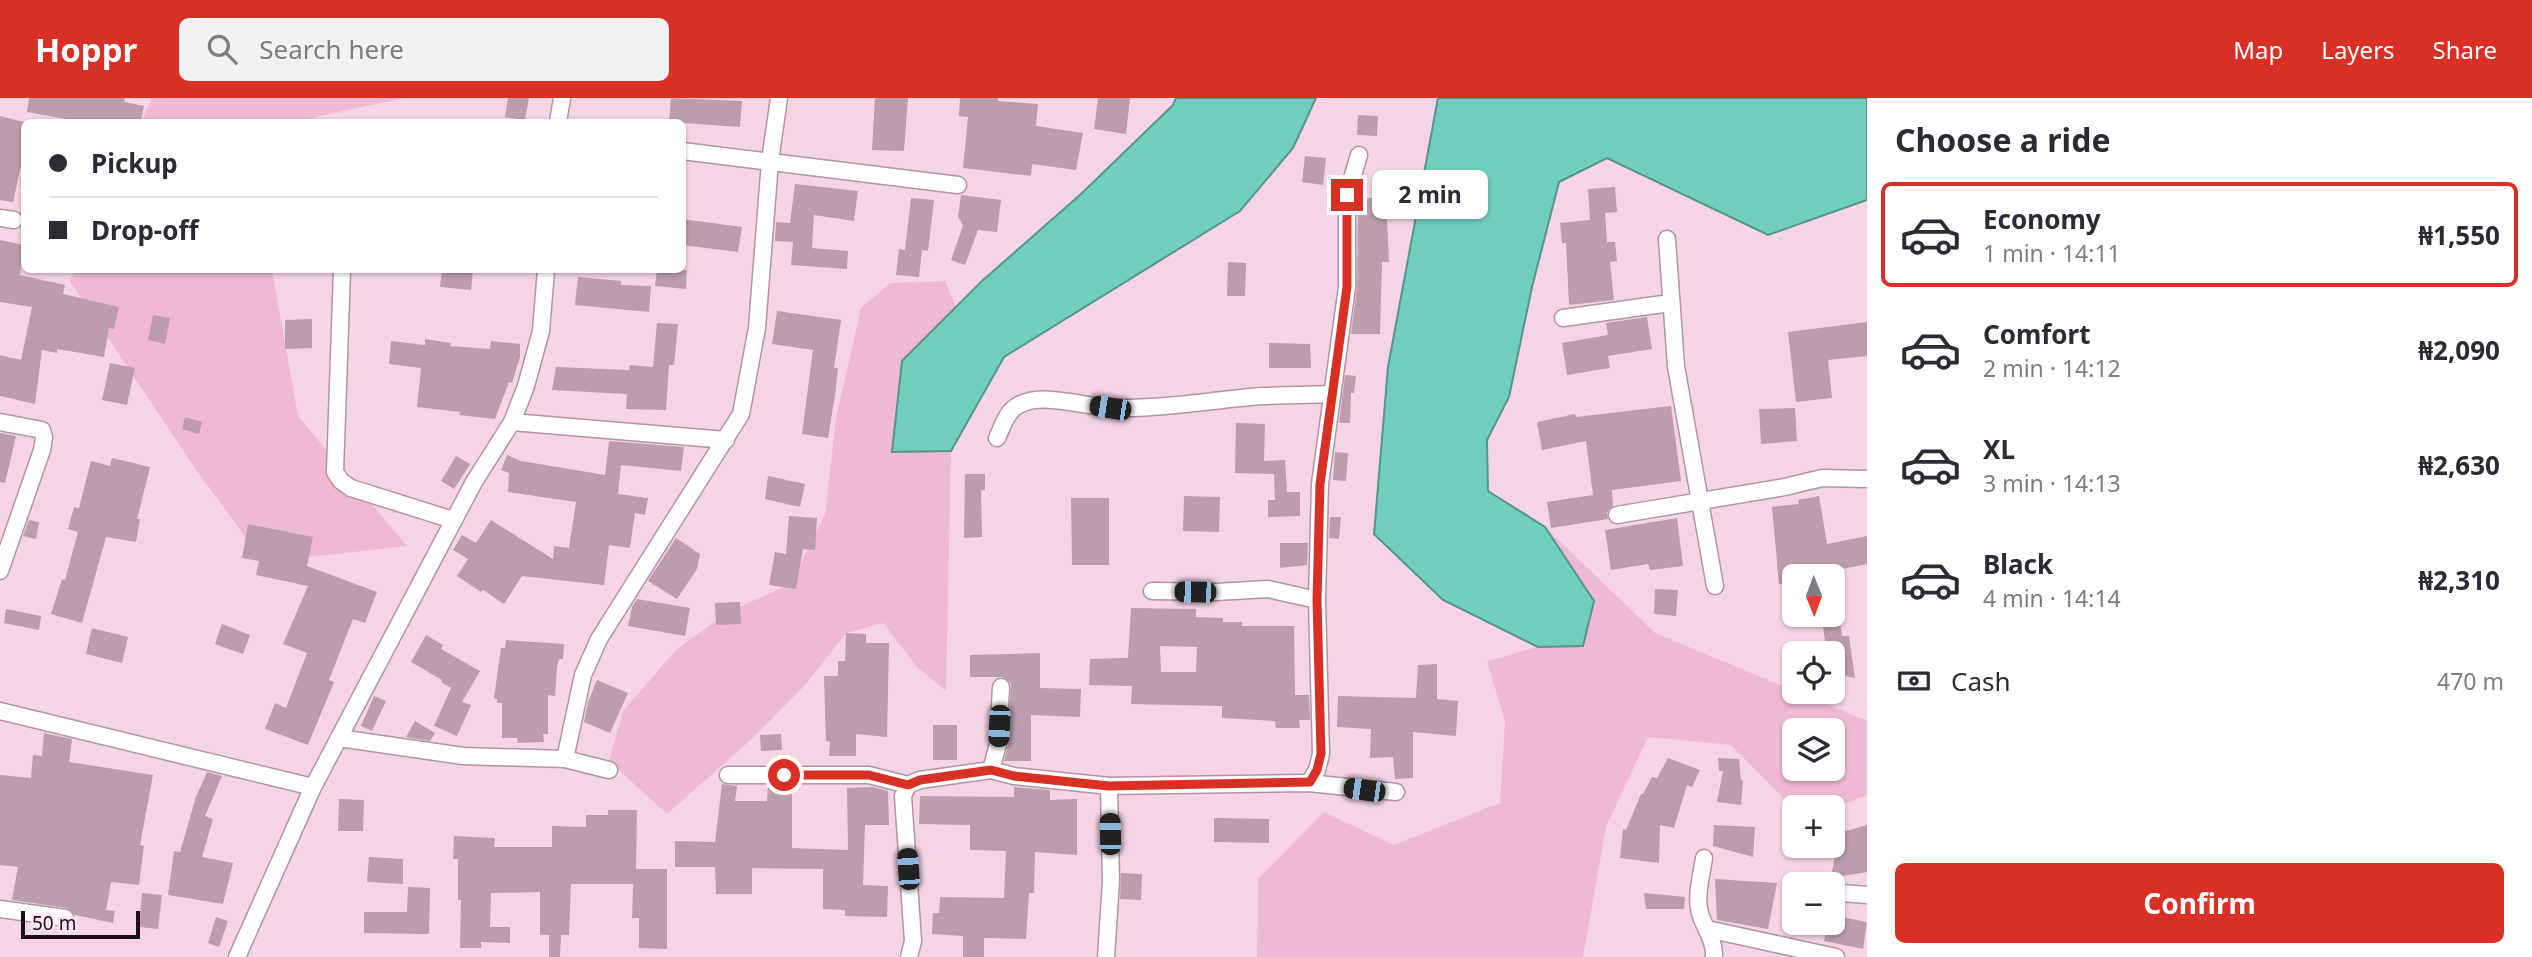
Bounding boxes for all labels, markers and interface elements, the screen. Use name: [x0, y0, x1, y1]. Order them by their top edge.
search box: [179, 18, 669, 81]
text: Hoppr: [35, 27, 137, 72]
icon: search: [203, 30, 241, 68]
text: Search here: [259, 31, 404, 67]
text: Map: [2233, 33, 2283, 66]
text: Layers: [2321, 33, 2395, 66]
text: Share: [2433, 33, 2497, 66]
text: Choose a ride: [1895, 118, 2111, 161]
text: Pickup: [91, 145, 178, 181]
callout: 2 min: [1372, 170, 1487, 220]
text: 2 min: [1398, 178, 1462, 210]
route end: [1331, 179, 1363, 211]
text: Economy: [1983, 201, 2101, 237]
icon: car: [1899, 203, 1962, 266]
text: Drop-off: [91, 212, 198, 248]
text: ₦1,550: [2418, 217, 2500, 253]
text: 1 min · 14:11: [1983, 237, 2121, 269]
text: Comfort: [1983, 316, 2091, 352]
icon: car: [1899, 318, 1962, 381]
text: ₦2,090: [2418, 332, 2500, 368]
text: 2 min · 14:12: [1983, 352, 2121, 384]
car: [1088, 394, 1133, 422]
text: XL: [1983, 431, 2015, 467]
icon: car: [1899, 433, 1962, 496]
text: ₦2,630: [2418, 447, 2500, 483]
text: 3 min · 14:13: [1983, 467, 2121, 499]
text: Black: [1983, 546, 2053, 582]
icon: car: [1899, 548, 1962, 611]
text: ₦2,310: [2418, 562, 2500, 598]
north arrow: [1782, 564, 1844, 626]
map controls: [1782, 564, 1845, 935]
car: [1174, 581, 1217, 603]
text: 4 min · 14:14: [1983, 582, 2121, 614]
button: locate: [1782, 641, 1845, 704]
icon: cash: [1895, 662, 1933, 700]
text: Cash: [1951, 663, 2011, 699]
text: 470 m: [2437, 665, 2504, 697]
car: [988, 704, 1011, 748]
button: layers: [1782, 718, 1845, 781]
route start: [768, 759, 800, 791]
car: [1342, 777, 1387, 803]
button: +: [1782, 795, 1845, 858]
car: [1100, 813, 1121, 855]
car: [897, 847, 920, 891]
button: Confirm: [1895, 863, 2504, 943]
button: −: [1782, 872, 1845, 935]
scale bar: [21, 908, 140, 940]
text: 50 m: [32, 910, 76, 936]

